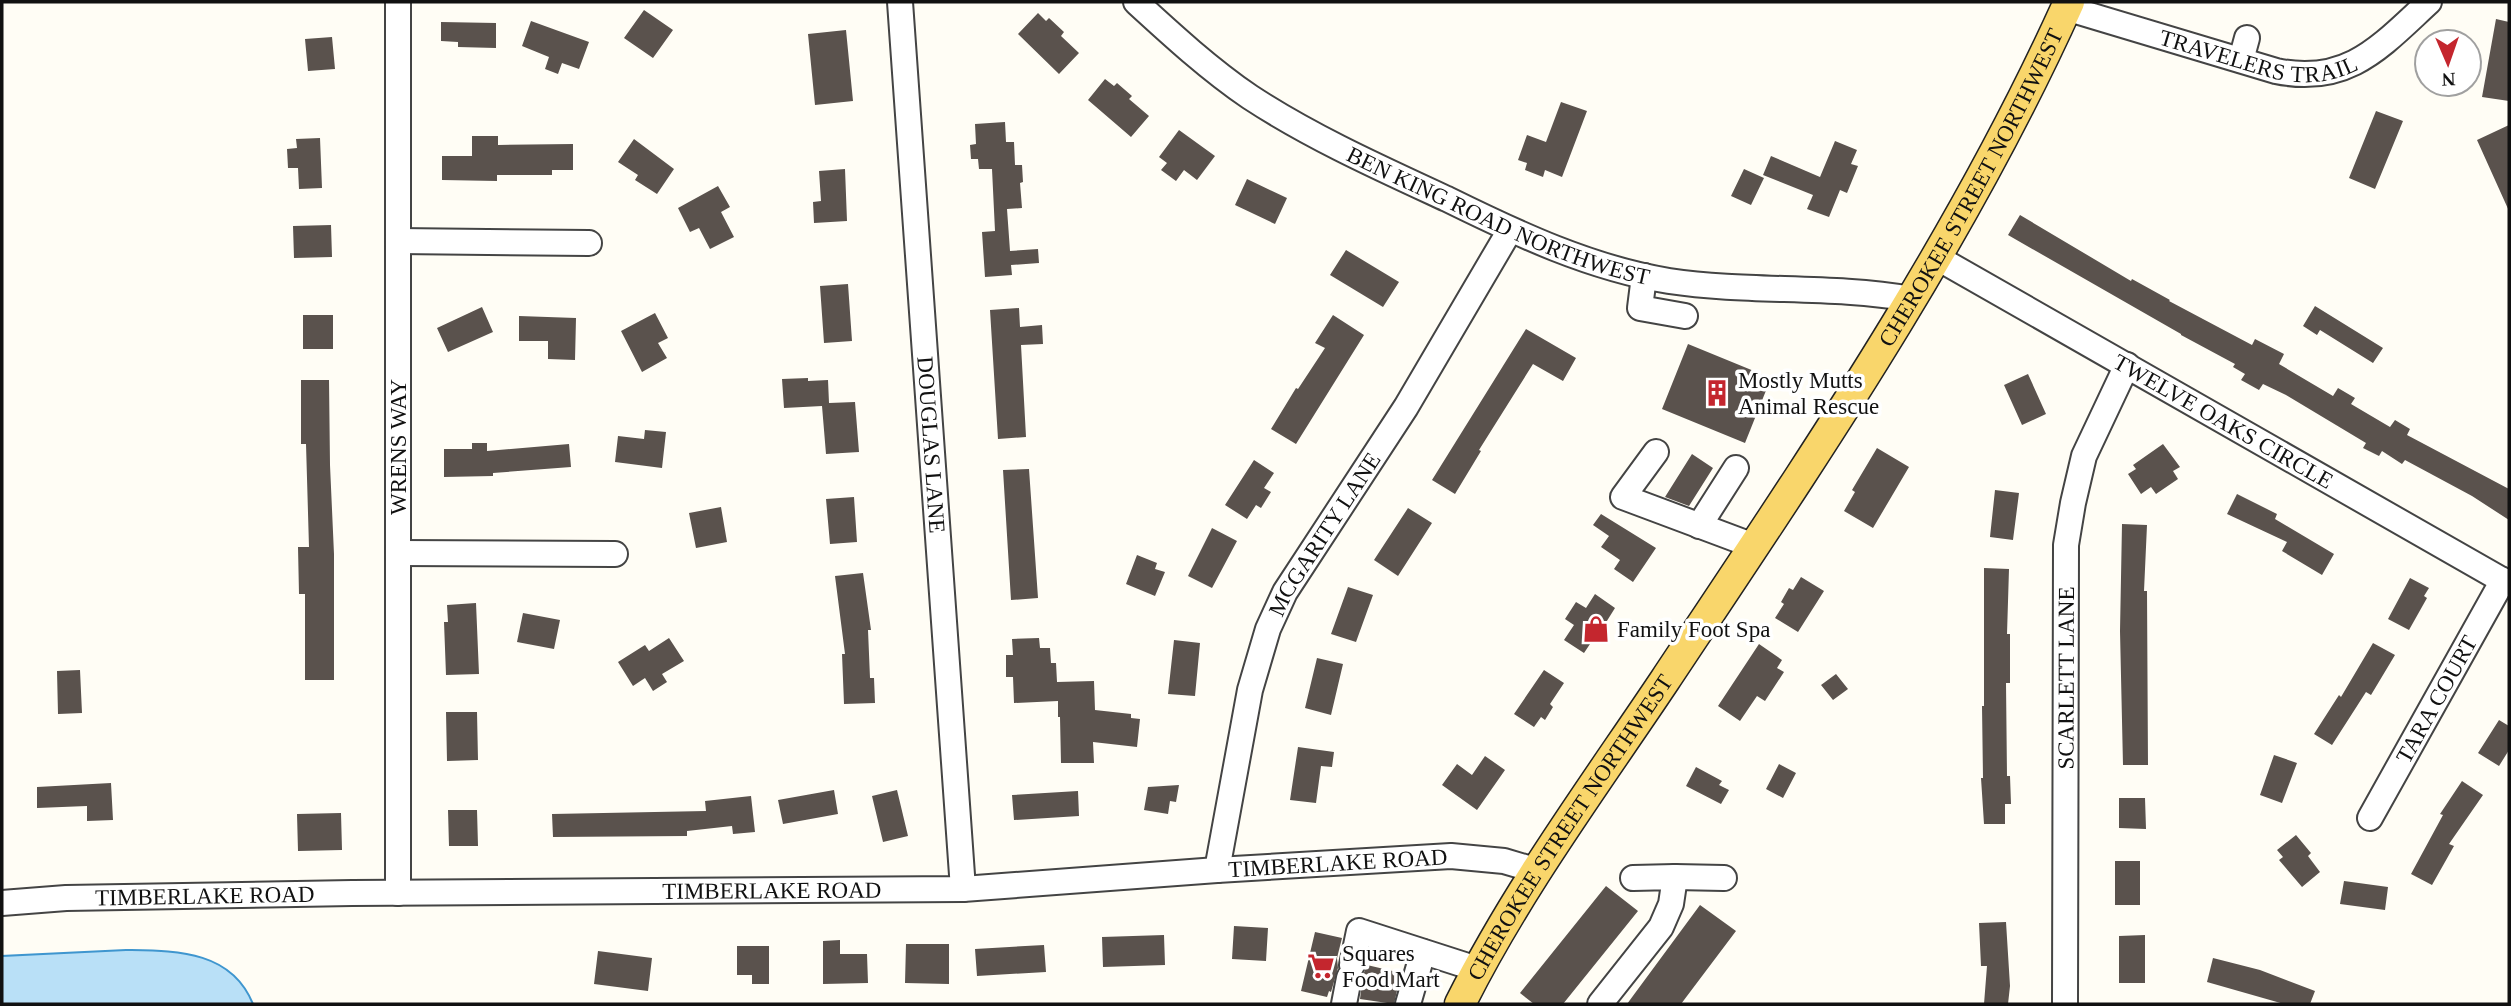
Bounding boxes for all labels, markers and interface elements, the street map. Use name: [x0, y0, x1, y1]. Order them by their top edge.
street label: CHEROKEE STREET NORTHWEST: [1874, 25, 2068, 351]
street label: TRAVELERS TRAIL: [2157, 25, 2361, 87]
north arrow: [2413, 28, 2483, 98]
text: N: [2441, 69, 2456, 90]
street label: BEN KING ROAD NORTHWEST: [1343, 142, 1652, 290]
street label: TWELVE OAKS CIRCLE: [2109, 349, 2337, 494]
street label: DOUGLAS LANE: [912, 356, 950, 534]
place label: Mostly Mutts Animal Rescue: [1738, 368, 1879, 419]
building icon: Mostly Mutts Animal Rescue: [1702, 378, 1732, 408]
street label: WRENS WAY: [386, 379, 411, 515]
street label: MCGARITY LANE: [1264, 448, 1386, 620]
street label: SCARLETT LANE: [2054, 586, 2079, 770]
shop icon: Family Foot Spa: [1581, 614, 1611, 644]
place label: Family Foot Spa: [1617, 617, 1770, 642]
street label: TARA COURT: [2391, 631, 2482, 768]
street label: CHEROKEE STREET NORTHWEST: [1463, 670, 1678, 985]
street label: TIMBERLAKE ROAD: [1228, 844, 1448, 882]
street label: TIMBERLAKE ROAD: [662, 878, 881, 904]
street label: TIMBERLAKE ROAD: [95, 882, 315, 910]
place label: Squares Food Mart: [1342, 941, 1440, 992]
supermarket icon: Squares Food Mart: [1306, 951, 1336, 981]

